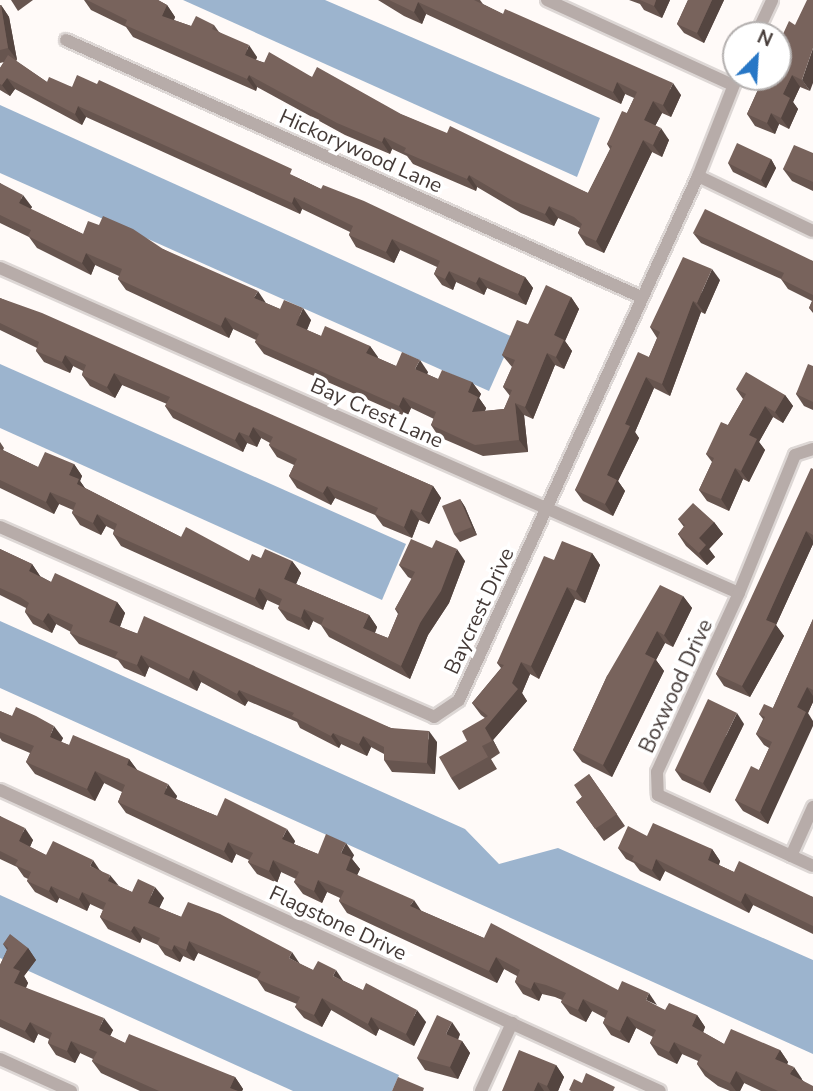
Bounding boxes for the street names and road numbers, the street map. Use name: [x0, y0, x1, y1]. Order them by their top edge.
street label: Hickorywood Lane: [276, 104, 446, 198]
street label: Bay Crest Lane: [307, 373, 447, 453]
street label: Baycrest Drive: [439, 544, 519, 678]
street label: Boxwood Drive: [634, 615, 718, 757]
street label: Flagstone Drive: [265, 880, 411, 966]

